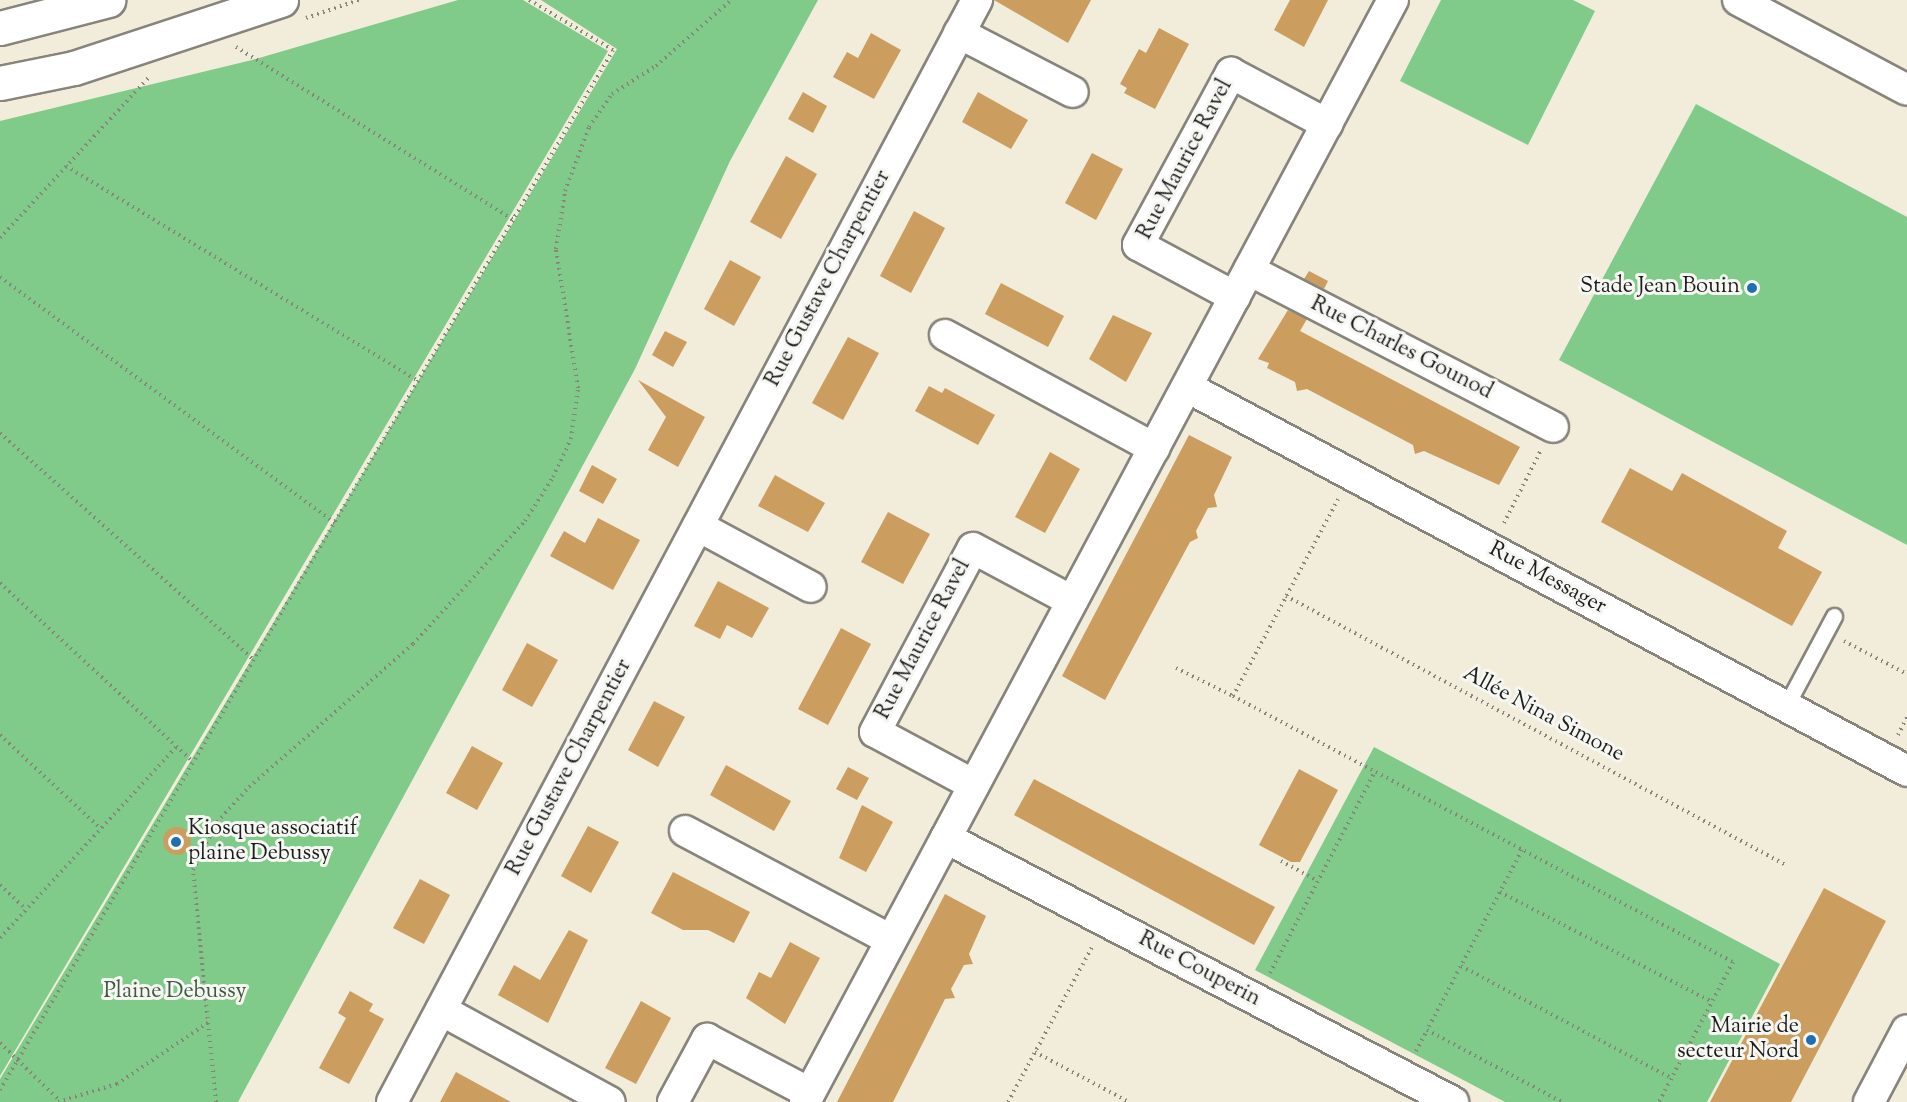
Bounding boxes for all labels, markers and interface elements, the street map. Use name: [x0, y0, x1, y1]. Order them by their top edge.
street label: Rue Maurice Ravel: [1133, 75, 1239, 245]
street label: Rue Gustave Charpentier: [761, 166, 897, 392]
place label: Stade Jean Bouin: [1580, 275, 1740, 301]
marker: Stade Jean Bouin: [1745, 281, 1759, 295]
street label: Rue Charles Gounod: [1306, 292, 1496, 406]
street label: Rue Messager: [1484, 537, 1610, 621]
street label: Rue Maurice Ravel: [871, 555, 977, 725]
street label: Rue Gustave Charpentier: [502, 655, 638, 881]
street label: Allée Nina Simone: [1458, 661, 1628, 769]
place label: Kiosque associatif plaine Debussy: [188, 816, 357, 867]
marker: Kiosque associatif plaine Debussy: [169, 835, 183, 849]
street label: Rue Couperin: [1133, 927, 1265, 1013]
park label: Plaine Debussy: [103, 980, 247, 1006]
place label: Mairie de secteur Nord: [1677, 1014, 1799, 1066]
marker: Mairie de secteur Nord: [1804, 1033, 1818, 1047]

